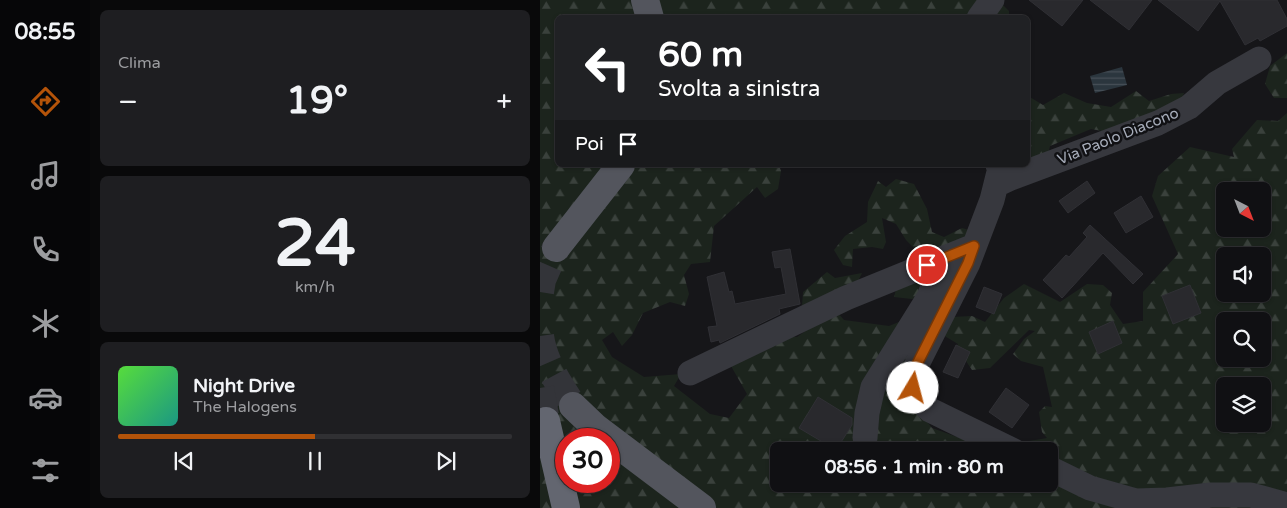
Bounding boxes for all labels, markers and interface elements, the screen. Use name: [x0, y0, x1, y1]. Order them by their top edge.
text: 08:55: [15, 19, 75, 45]
text: 60 m: [658, 34, 743, 76]
icon: left: [575, 35, 640, 100]
text: Clima: [118, 53, 161, 73]
text: Svolta a sinistra: [658, 76, 820, 102]
text: 19°: [286, 78, 348, 124]
icon: directions: [28, 84, 63, 119]
text: −: [118, 85, 138, 119]
text: +: [496, 85, 512, 119]
street label: Via Paolo Diacono: [1055, 104, 1181, 168]
icon: arrive: [614, 130, 642, 158]
text: Poi: [575, 133, 604, 155]
icon: music: [28, 158, 63, 193]
north arrow: [1216, 182, 1271, 238]
map controls: [1216, 182, 1271, 432]
text: 24: [274, 205, 356, 284]
icon: phone: [28, 232, 63, 267]
pin: [906, 244, 948, 286]
button: sound: [1216, 247, 1271, 302]
icon: arrive: [913, 251, 941, 279]
text: km/h: [295, 277, 335, 297]
icon: climate: [28, 306, 63, 341]
button: search: [1216, 312, 1271, 367]
position arrow: [886, 361, 938, 413]
text: Night Drive: [193, 375, 295, 397]
button: layers: [1216, 377, 1271, 432]
icon: car: [28, 380, 63, 415]
text: The Halogens: [193, 397, 297, 417]
speed limit sign: 30: [555, 428, 620, 493]
icon: previous: [170, 447, 198, 475]
icon: pause: [301, 447, 329, 475]
icon: next: [432, 447, 460, 475]
icon: filters: [28, 453, 63, 488]
text: 08:56 · 1 min · 80 m: [824, 456, 1004, 478]

